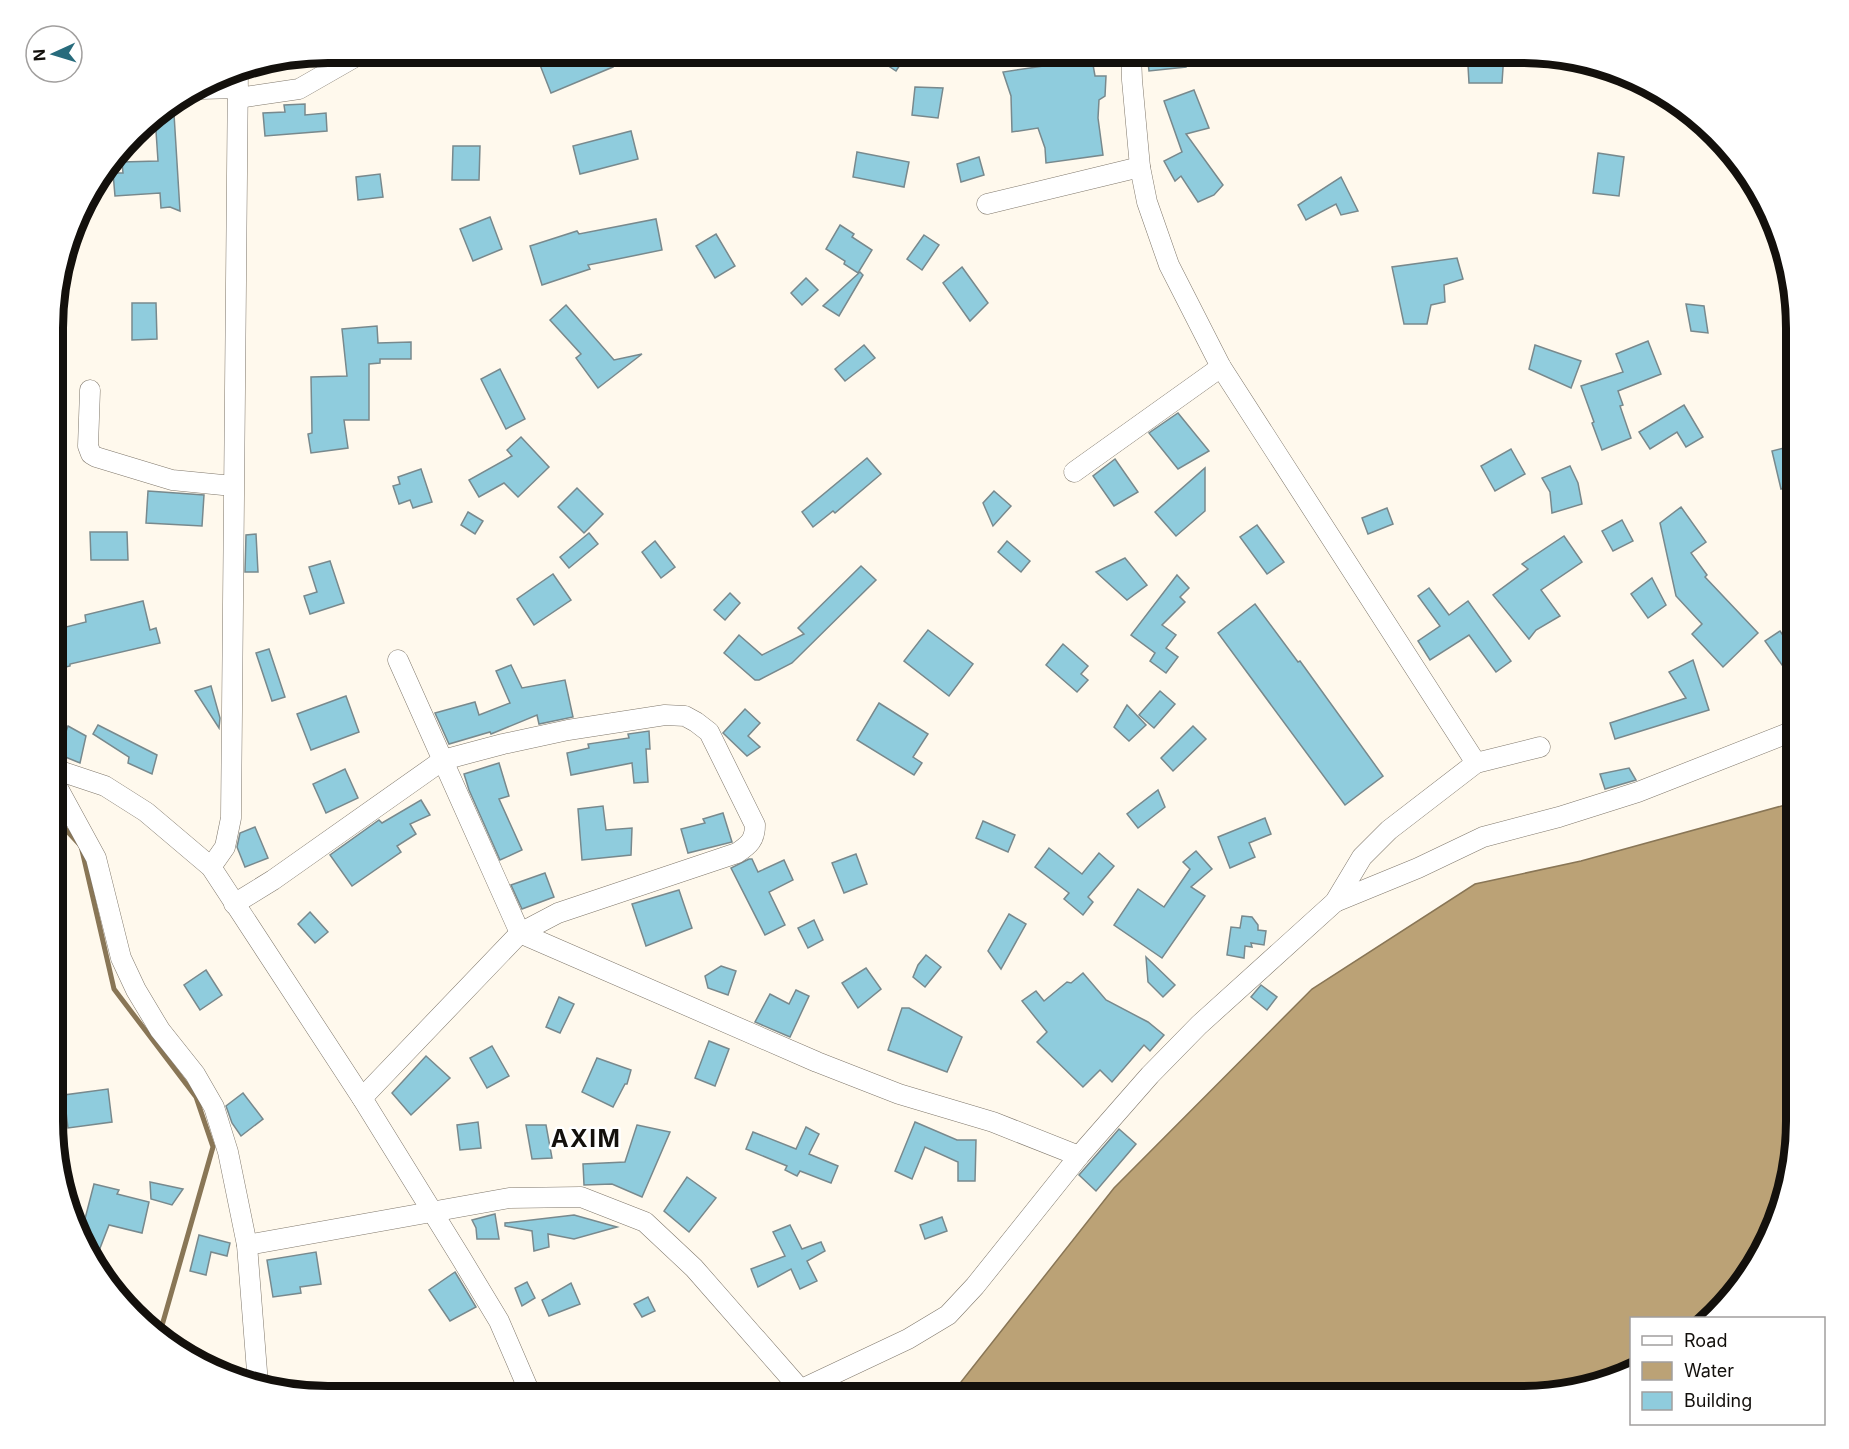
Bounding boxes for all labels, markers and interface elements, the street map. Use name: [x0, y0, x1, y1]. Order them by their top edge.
north arrow: [24, 24, 84, 84]
text: N: [29, 48, 49, 62]
district label: AXIM: [551, 1124, 621, 1153]
legend: [1630, 1317, 1825, 1425]
text: Road: [1684, 1330, 1727, 1351]
text: Water: [1684, 1360, 1734, 1381]
text: Building: [1684, 1390, 1752, 1411]

